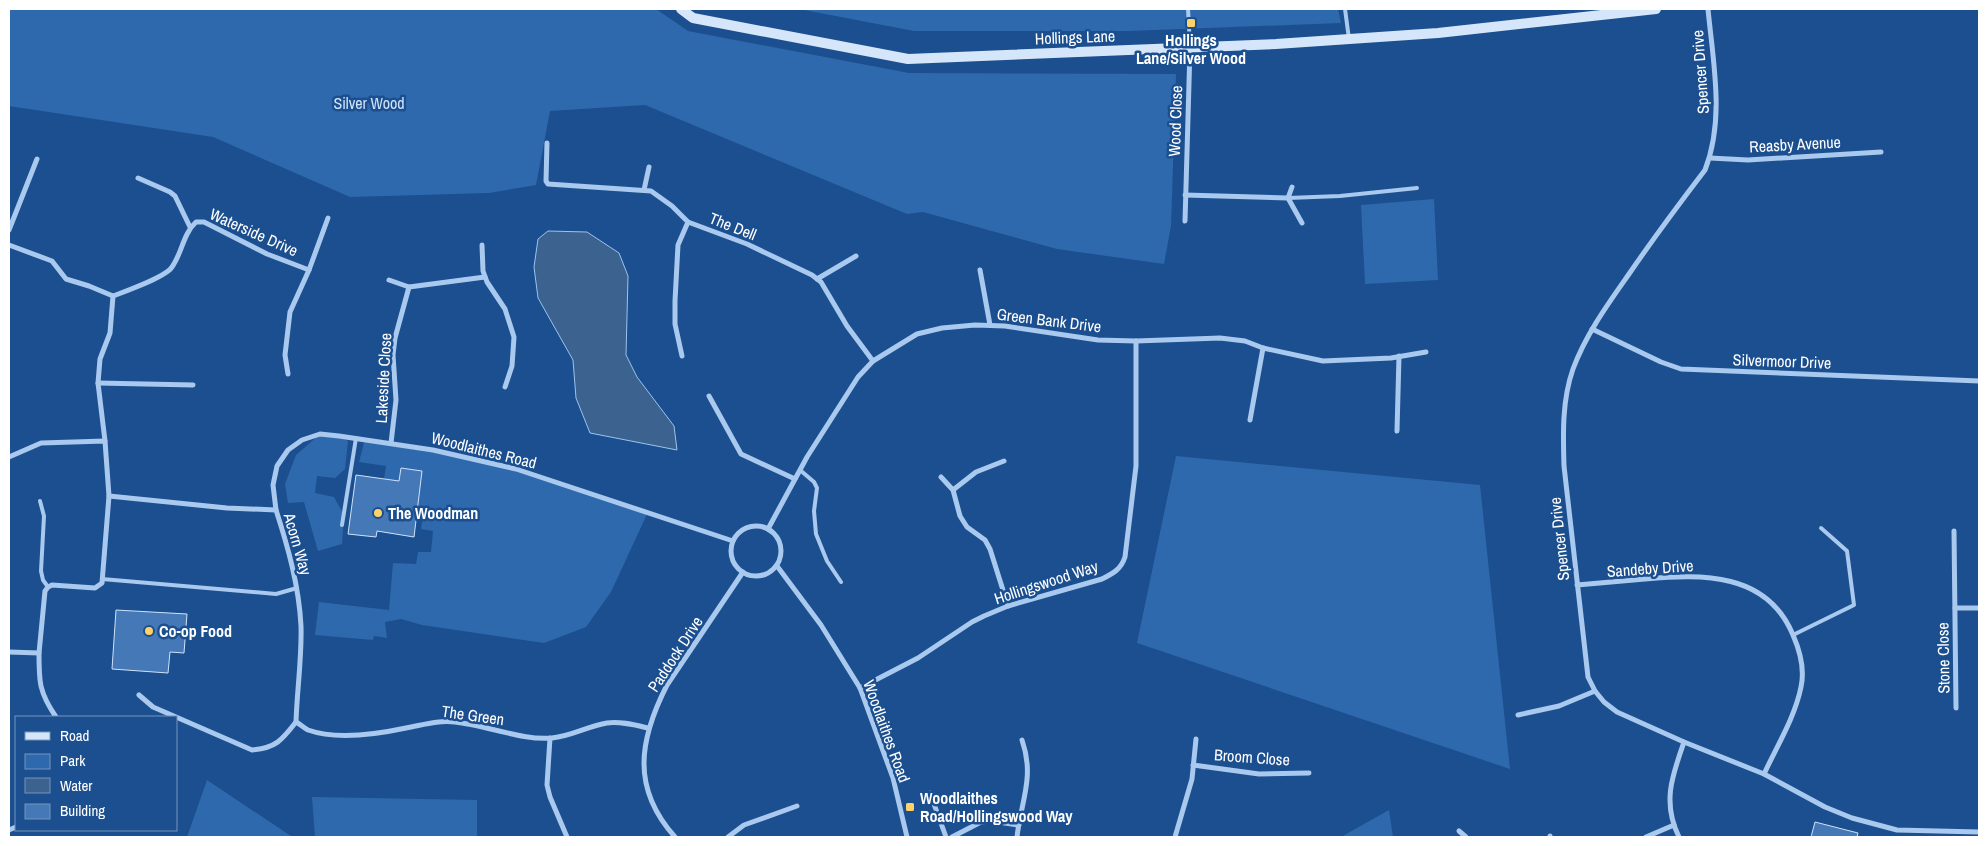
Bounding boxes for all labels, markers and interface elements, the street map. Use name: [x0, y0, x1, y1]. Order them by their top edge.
marker: Hollings Lane/Silver Wood: [1185, 17, 1197, 29]
street label: Hollings Lane: [1035, 25, 1115, 49]
place label: Hollings Lane/Silver Wood: [1136, 29, 1246, 69]
street label: Spencer Drive: [1686, 29, 1714, 115]
street label: Wood Close: [1163, 85, 1187, 157]
park label: Silver Wood: [333, 92, 405, 114]
street label: Reasby Avenue: [1749, 131, 1841, 157]
street label: Waterside Drive: [206, 203, 302, 261]
street label: The Dell: [706, 207, 760, 245]
street label: Green Bank Drive: [996, 303, 1102, 337]
street label: Lakeside Close: [370, 332, 396, 424]
street label: Silvermoor Drive: [1732, 348, 1832, 374]
street label: Woodlaithes Road: [429, 426, 539, 474]
street label: Spencer Drive: [1544, 496, 1574, 582]
place label: The Woodman: [388, 502, 478, 524]
marker: The Woodman: [372, 507, 384, 519]
street label: Acorn Way: [278, 509, 317, 578]
street label: Sandeby Drive: [1606, 554, 1694, 582]
street label: Hollingswood Way: [991, 555, 1101, 609]
street label: Paddock Drive: [642, 612, 708, 696]
place label: Co-op Food: [159, 620, 232, 642]
street label: Stone Close: [1931, 622, 1955, 694]
marker: Co-op Food: [143, 625, 155, 637]
street label: Woodlaithes Road: [858, 677, 916, 785]
street label: The Green: [440, 700, 506, 730]
legend: [15, 716, 178, 831]
text: Road: [60, 725, 89, 746]
street label: Broom Close: [1213, 743, 1291, 771]
text: Park: [60, 750, 86, 771]
text: Water: [60, 775, 92, 796]
place label: Woodlaithes Road/Hollingswood Way: [920, 787, 1073, 827]
text: Building: [60, 800, 105, 821]
marker: Woodlaithes Road/Hollingswood Way: [904, 801, 916, 813]

